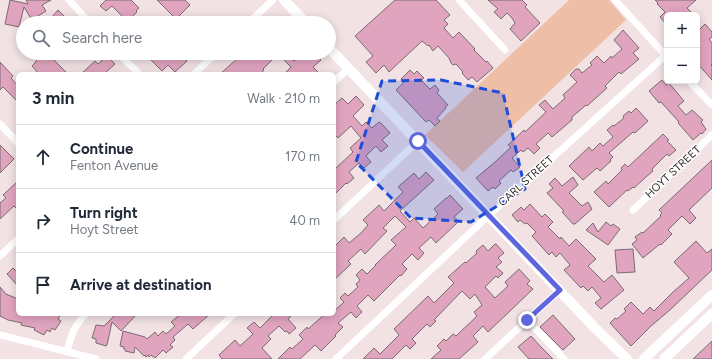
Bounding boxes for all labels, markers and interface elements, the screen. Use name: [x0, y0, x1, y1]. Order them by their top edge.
map controls: [664, 12, 700, 84]
button: +: [664, 12, 700, 48]
search box: [16, 16, 336, 60]
icon: search: [30, 27, 52, 49]
text: Search here: [62, 29, 142, 47]
button: −: [664, 48, 700, 84]
text: 3 min: [32, 88, 74, 108]
text: Walk · 210 m: [247, 91, 320, 106]
route start: [409, 132, 427, 150]
text: Continue: [70, 140, 133, 158]
street label: HOYT STREET: [643, 143, 703, 201]
icon: ahead: [32, 146, 54, 168]
text: 170 m: [285, 149, 320, 164]
street label: CARL STREET: [496, 153, 556, 209]
text: Fenton Avenue: [70, 158, 158, 173]
text: Turn right: [70, 204, 138, 222]
icon: right: [32, 210, 54, 232]
text: 40 m: [289, 213, 320, 228]
text: Hoyt Street: [70, 222, 139, 237]
icon: arrive: [32, 274, 54, 296]
text: Arrive at destination: [70, 276, 211, 294]
route end: [518, 311, 536, 329]

